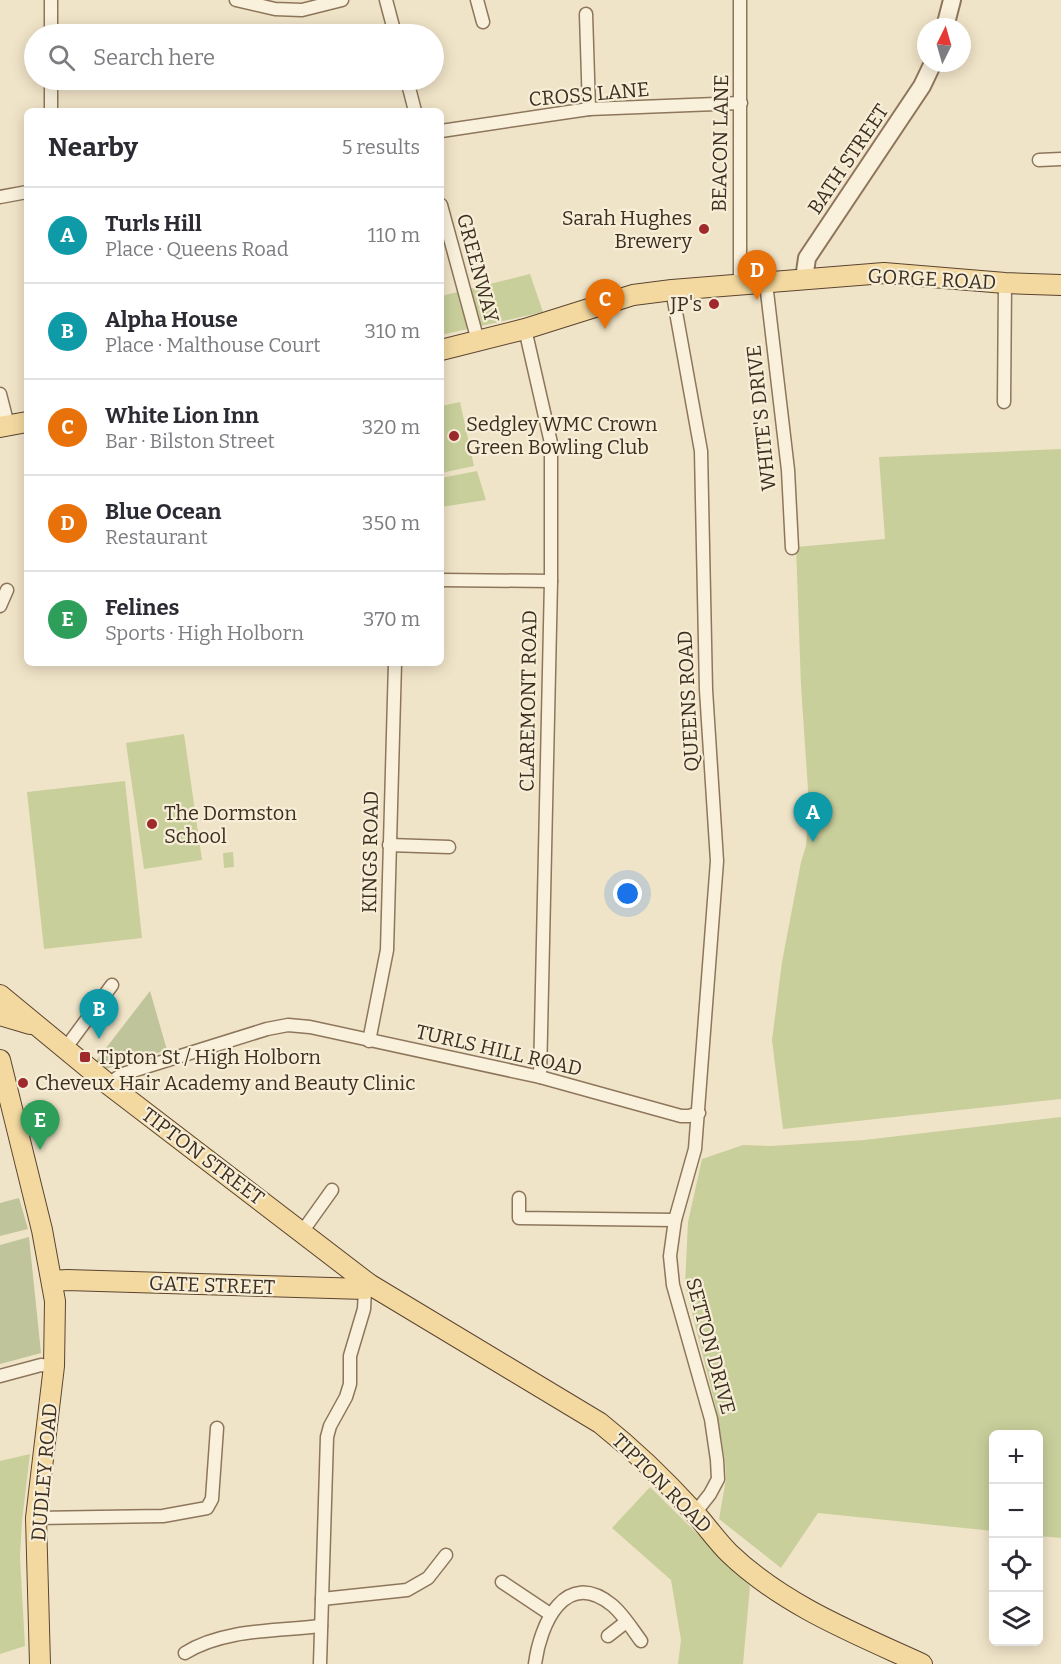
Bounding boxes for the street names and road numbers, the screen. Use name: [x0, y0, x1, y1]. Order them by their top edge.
street label: BEACON LANE: [707, 74, 733, 212]
street label: CROSS LANE: [528, 77, 650, 111]
street label: BATH STREET: [802, 99, 894, 218]
street label: GREENWAY: [452, 211, 504, 325]
street label: GORGE ROAD: [867, 264, 997, 294]
street label: WHITE'S DRIVE: [741, 344, 781, 492]
street label: CLAREMONT ROAD: [514, 610, 542, 792]
street label: QUEENS ROAD: [672, 630, 704, 772]
street label: KINGS ROAD: [357, 791, 383, 913]
street label: TURLS HILL ROAD: [414, 1019, 584, 1081]
street label: TIPTON STREET: [137, 1102, 269, 1210]
street label: GATE STREET: [148, 1271, 276, 1299]
street label: SETTON DRIVE: [681, 1275, 741, 1417]
street label: DUDLEY ROAD: [26, 1402, 62, 1542]
street label: TIPTON ROAD: [607, 1428, 717, 1538]

